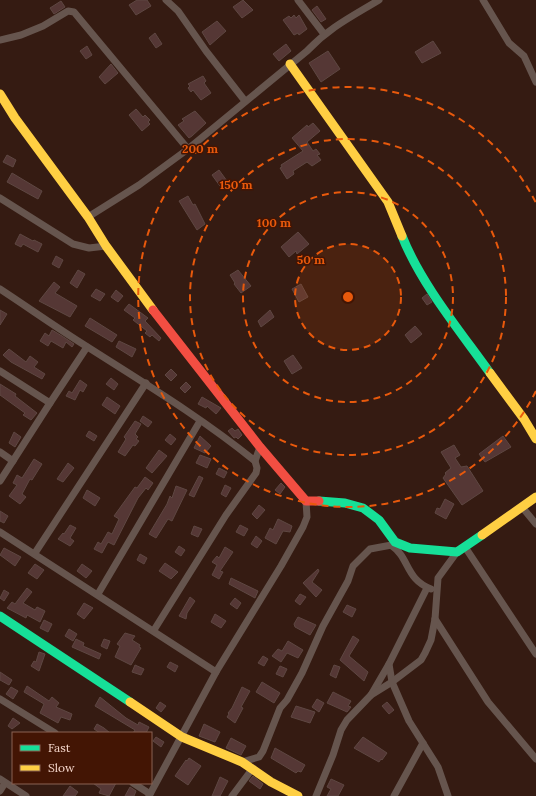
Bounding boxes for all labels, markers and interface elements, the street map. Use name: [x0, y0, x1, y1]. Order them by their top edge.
text: 200 m: [182, 141, 218, 156]
text: 150 m: [219, 177, 253, 192]
text: 100 m: [257, 215, 291, 230]
text: 50 m: [297, 252, 325, 267]
centre of rings: [341, 290, 355, 304]
legend: [12, 732, 152, 784]
text: Fast: [48, 740, 71, 755]
text: Slow: [48, 760, 75, 775]

